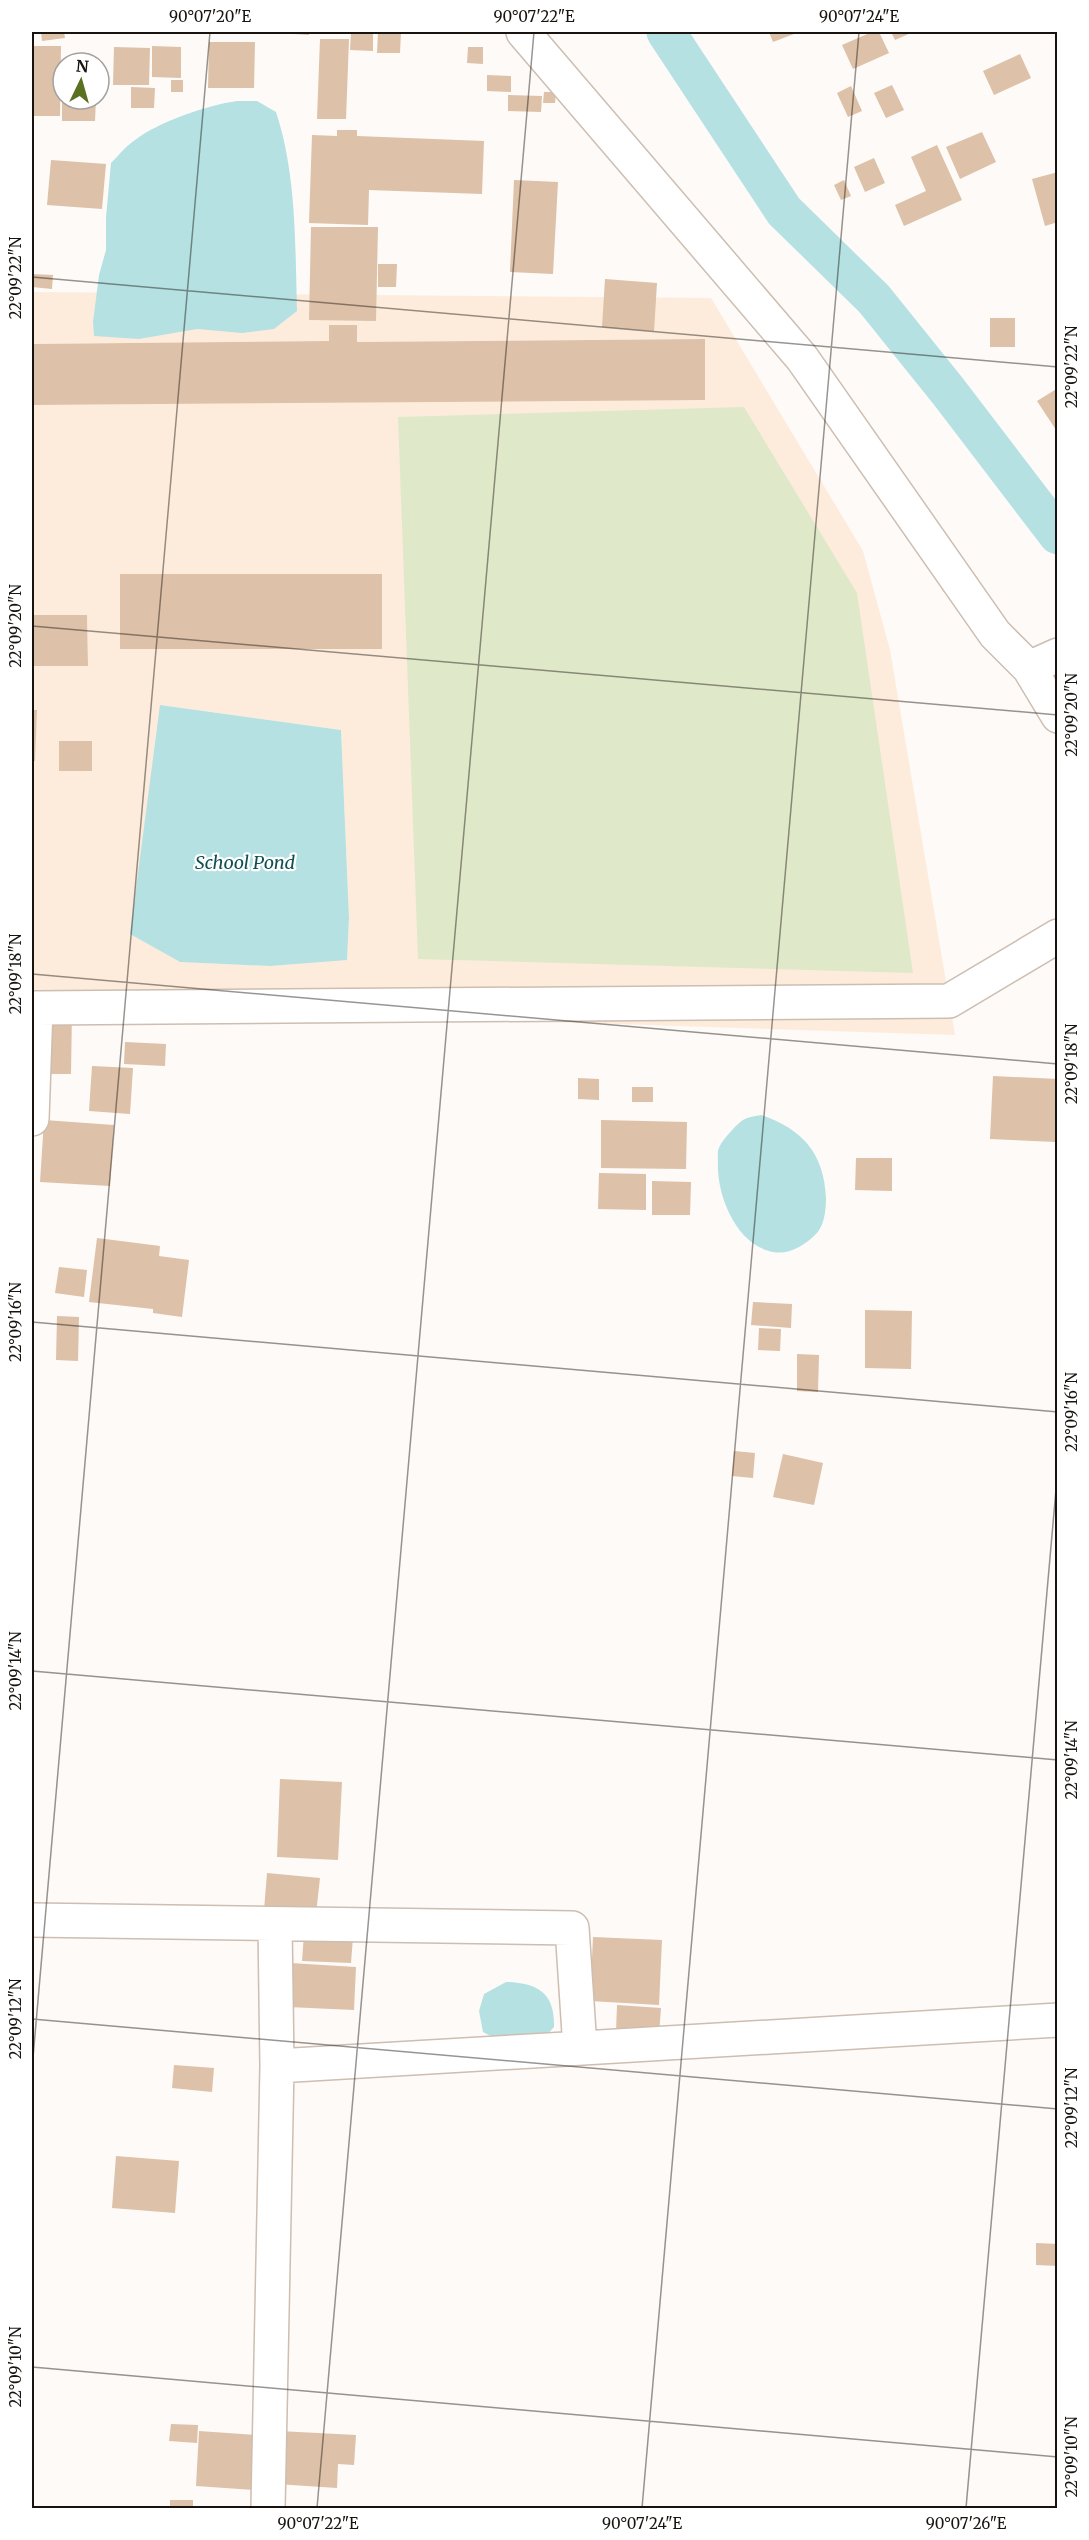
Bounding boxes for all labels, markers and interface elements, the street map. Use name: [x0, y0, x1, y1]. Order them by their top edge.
text: 90°07'20"E: [169, 7, 252, 26]
text: 90°07'22"E: [493, 7, 575, 26]
text: 90°07'24"E: [819, 7, 900, 26]
north arrow: [51, 51, 111, 111]
text: N: [75, 56, 90, 77]
text: 22°09'22"N: [6, 236, 25, 319]
text: 22°09'22"N: [1062, 325, 1081, 408]
text: 22°09'20"N: [6, 584, 25, 668]
text: 22°09'20"N: [1062, 673, 1081, 757]
water label: School Pond: [195, 851, 296, 874]
text: 22°09'18"N: [6, 933, 25, 1014]
text: 22°09'18"N: [1062, 1023, 1081, 1104]
text: 22°09'16"N: [6, 1282, 25, 1362]
text: 22°09'16"N: [1062, 1372, 1081, 1452]
text: 22°09'14"N: [6, 1631, 25, 1711]
text: 22°09'14"N: [1062, 1720, 1081, 1800]
text: 22°09'12"N: [6, 1978, 25, 2059]
text: 22°09'12"N: [1062, 2067, 1081, 2148]
text: 22°09'10"N: [6, 2326, 25, 2408]
text: 22°09'10"N: [1062, 2416, 1081, 2498]
text: 90°07'22"E: [277, 2514, 359, 2533]
text: 90°07'24"E: [602, 2514, 683, 2533]
text: 90°07'26"E: [926, 2514, 1007, 2533]

